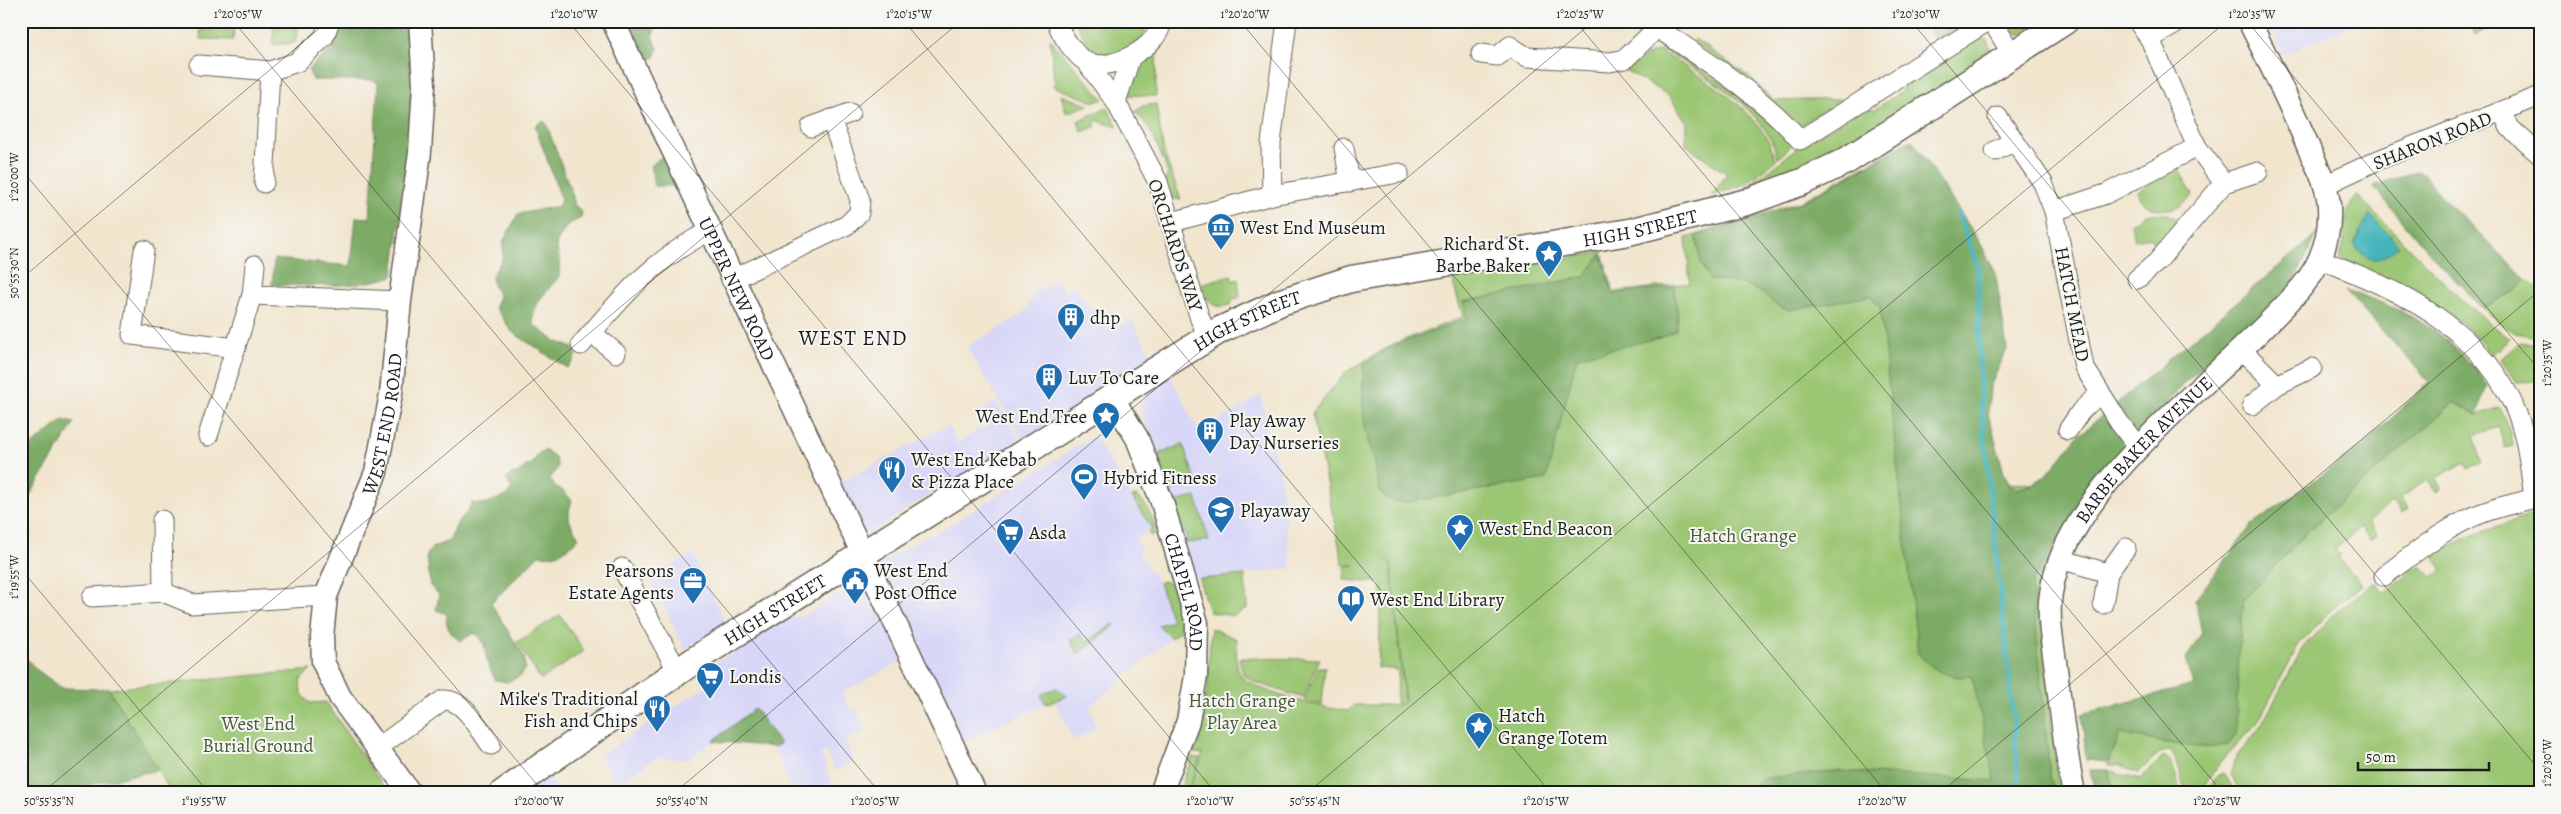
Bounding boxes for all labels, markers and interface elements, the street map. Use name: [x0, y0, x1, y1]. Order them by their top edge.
text: 1°20'05"W: [214, 6, 263, 22]
text: 1°20'10"W: [550, 6, 598, 22]
text: 1°20'15"W: [886, 6, 933, 22]
text: 1°20'20"W: [1221, 6, 1270, 22]
text: 1°20'25"W: [1556, 6, 1605, 22]
text: 1°20'30"W: [1892, 6, 1941, 22]
text: 1°20'35"W: [2229, 6, 2276, 22]
street label: SHARON ROAD: [2369, 105, 2496, 177]
text: 1°20'00"W: [6, 151, 22, 202]
street label: ORCHARDS WAY: [1141, 176, 1209, 316]
street label: HIGH STREET: [1581, 203, 1701, 254]
museum icon: West End Museum: [1206, 212, 1236, 251]
street label: UPPER NEW ROAD: [692, 213, 781, 365]
place label: West End Museum: [1239, 215, 1386, 241]
place label: Richard St. Barbe Baker: [1436, 231, 1530, 279]
place icon: Richard St. Barbe Baker: [1534, 239, 1564, 278]
street label: HATCH MEAD: [2048, 244, 2096, 364]
text: 50°55'30"N: [6, 247, 22, 299]
street label: HIGH STREET: [1188, 284, 1305, 358]
building icon: dhp: [1056, 302, 1086, 341]
place label: dhp: [1090, 305, 1120, 331]
district label: WEST END: [797, 324, 908, 352]
text: 1°20'35"W: [2539, 339, 2555, 386]
street label: WEST END ROAD: [356, 352, 409, 500]
building icon: Luv To Care: [1034, 362, 1064, 401]
place label: Luv To Care: [1068, 365, 1159, 391]
street label: BARBE BAKER AVENUE: [2070, 370, 2219, 529]
place icon: West End Tree: [1091, 401, 1121, 440]
place label: West End Tree: [975, 404, 1087, 430]
place label: Play Away Day Nurseries: [1229, 408, 1339, 456]
building icon: Play Away Day Nurseries: [1195, 416, 1225, 455]
place label: West End Kebab & Pizza Place: [910, 447, 1037, 495]
restaurant icon: West End Kebab & Pizza Place: [877, 455, 907, 494]
sports icon: Hybrid Fitness: [1069, 462, 1099, 501]
place label: Hybrid Fitness: [1103, 465, 1217, 491]
school or university icon: Playaway: [1206, 495, 1236, 534]
place label: Playaway: [1240, 498, 1311, 524]
place icon: West End Beacon: [1445, 513, 1475, 552]
place label: West End Beacon: [1478, 516, 1613, 542]
supermarket icon: Asda: [995, 517, 1025, 556]
place label: Asda: [1028, 520, 1067, 546]
park label: Hatch Grange: [1689, 523, 1797, 549]
street label: CHAPEL ROAD: [1158, 530, 1209, 651]
text: 1°19'55"W: [6, 554, 22, 599]
place label: Pearsons Estate Agents: [568, 558, 674, 606]
place label: West End Post Office: [873, 558, 957, 606]
office icon: Pearsons Estate Agents: [678, 566, 708, 605]
public building icon: West End Post Office: [840, 566, 870, 605]
street label: HIGH STREET: [719, 568, 832, 652]
library icon: West End Library: [1336, 584, 1366, 623]
place label: West End Library: [1369, 587, 1505, 613]
supermarket icon: Londis: [695, 661, 725, 700]
place label: Londis: [729, 664, 782, 690]
place label: Mike's Traditional Fish and Chips: [499, 686, 638, 734]
park label: Hatch Grange Play Area: [1188, 688, 1296, 736]
restaurant icon: Mike's Traditional Fish and Chips: [642, 694, 672, 733]
place label: Hatch Grange Totem: [1498, 703, 1608, 751]
park label: West End Burial Ground: [202, 711, 314, 759]
place icon: Hatch Grange Totem: [1464, 711, 1494, 750]
text: 1°20'30"W: [2539, 738, 2555, 787]
scale bar: [2358, 739, 2490, 771]
text: 50 m: [2366, 747, 2396, 767]
text: 50°55'35"N: [24, 793, 74, 809]
text: 1°19'55"W: [182, 793, 227, 809]
text: 1°20'00"W: [514, 793, 565, 809]
text: 50°55'40"N: [656, 793, 708, 809]
text: 1°20'05"W: [851, 793, 900, 809]
text: 1°20'10"W: [1186, 793, 1234, 809]
text: 50°55'45"N: [1290, 793, 1341, 809]
text: 1°20'15"W: [1523, 793, 1570, 809]
text: 1°20'20"W: [1858, 793, 1907, 809]
text: 1°20'25"W: [2193, 793, 2242, 809]

